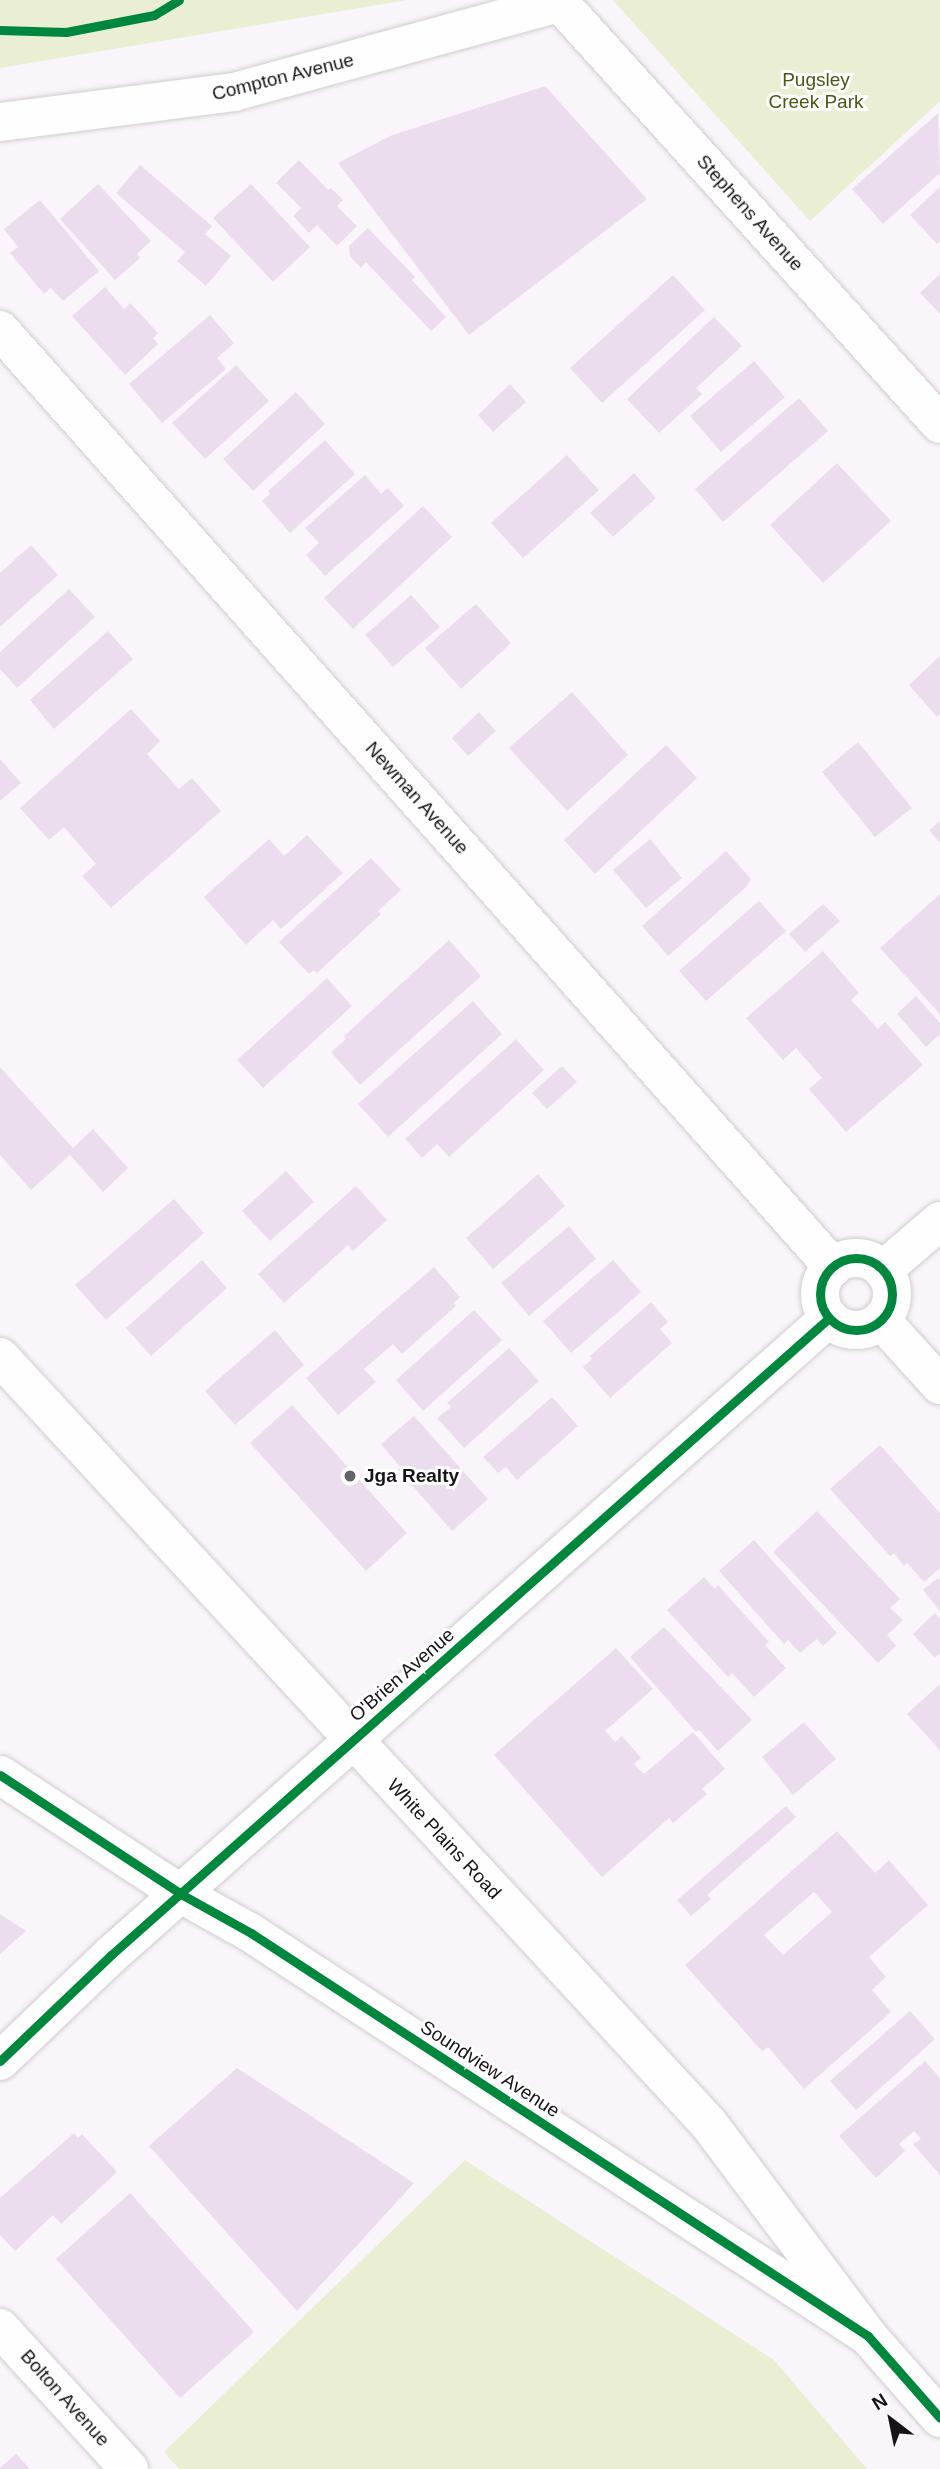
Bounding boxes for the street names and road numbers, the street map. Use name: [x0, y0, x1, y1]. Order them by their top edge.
street label: Compton Avenue: [209, 48, 357, 106]
street label: Stephens Avenue: [691, 150, 809, 276]
street label: Newman Avenue: [360, 737, 474, 859]
street label: O'Brien Avenue: [345, 1623, 459, 1727]
street label: White Plains Road: [382, 1774, 506, 1904]
street label: Soundview Avenue: [416, 2015, 564, 2123]
street label: Bolton Avenue: [15, 2345, 115, 2451]

